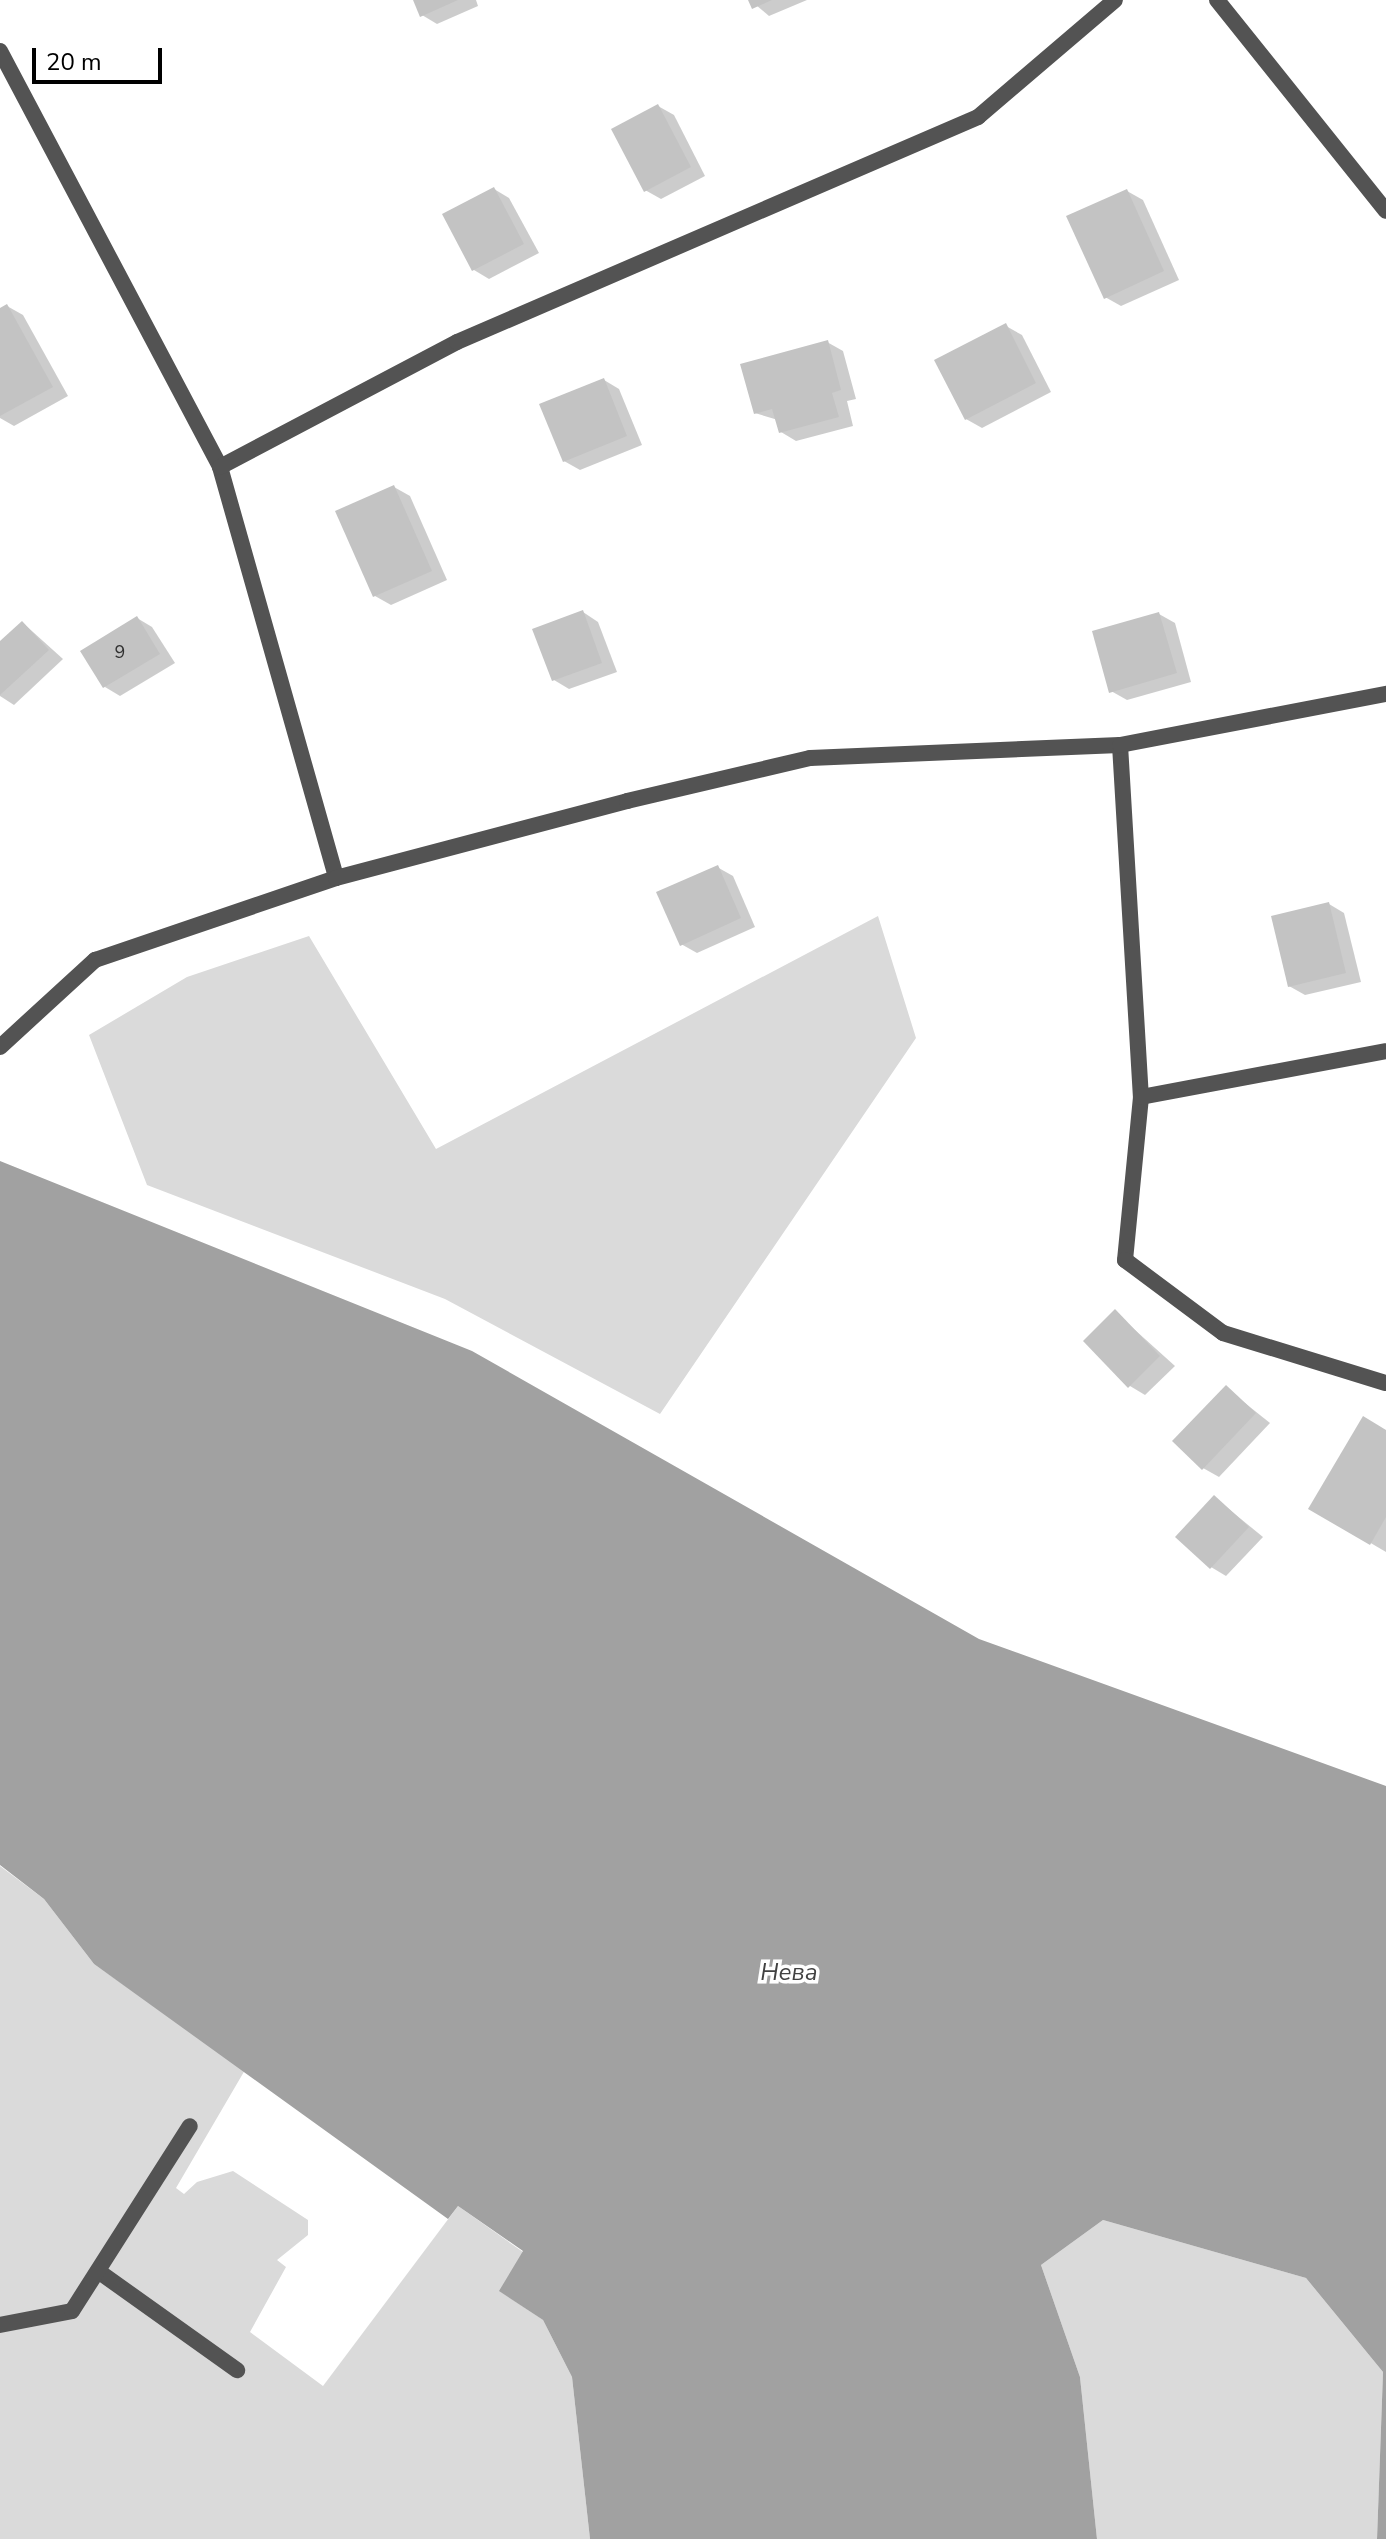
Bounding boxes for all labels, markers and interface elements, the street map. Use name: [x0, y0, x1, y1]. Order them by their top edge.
scale bar: [36, 32, 166, 82]
text: 20 m: [46, 46, 102, 78]
house number: 9: [115, 641, 125, 663]
water label: Нева: [760, 1959, 818, 1987]

